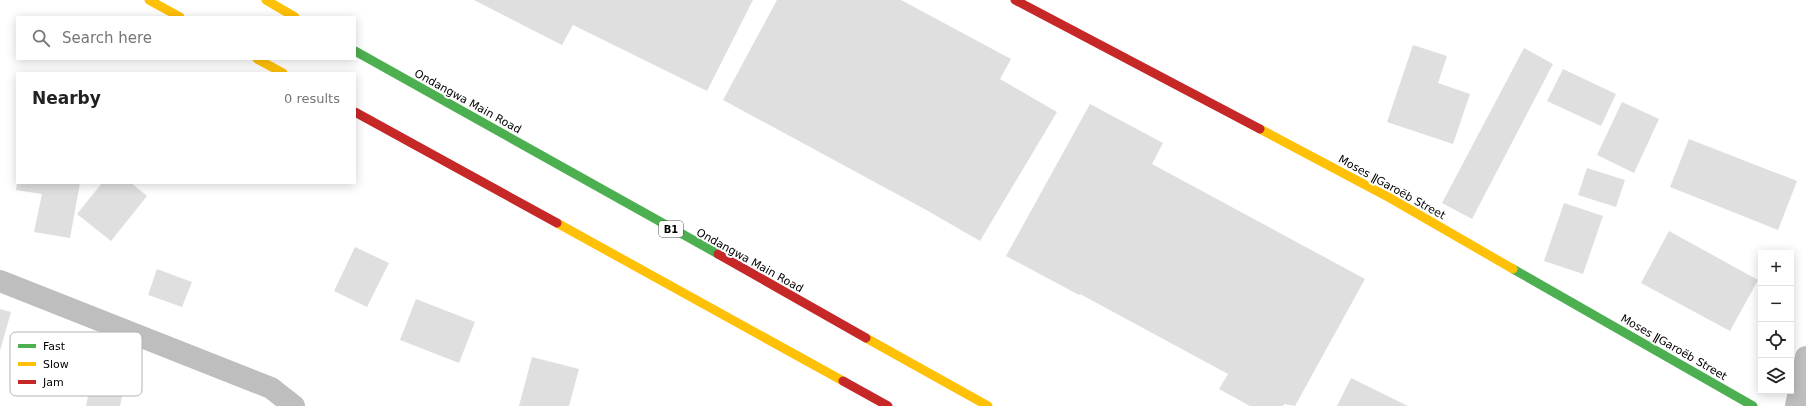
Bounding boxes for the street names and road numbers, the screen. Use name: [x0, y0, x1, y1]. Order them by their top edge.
street label: Ondangwa Main Road: [412, 67, 523, 136]
street label: Moses ǁGaroëb Street: [1336, 153, 1448, 223]
road number: B1: [659, 221, 683, 237]
street label: Ondangwa Main Road: [694, 226, 805, 295]
street label: Moses ǁGaroëb Street: [1618, 312, 1730, 383]

